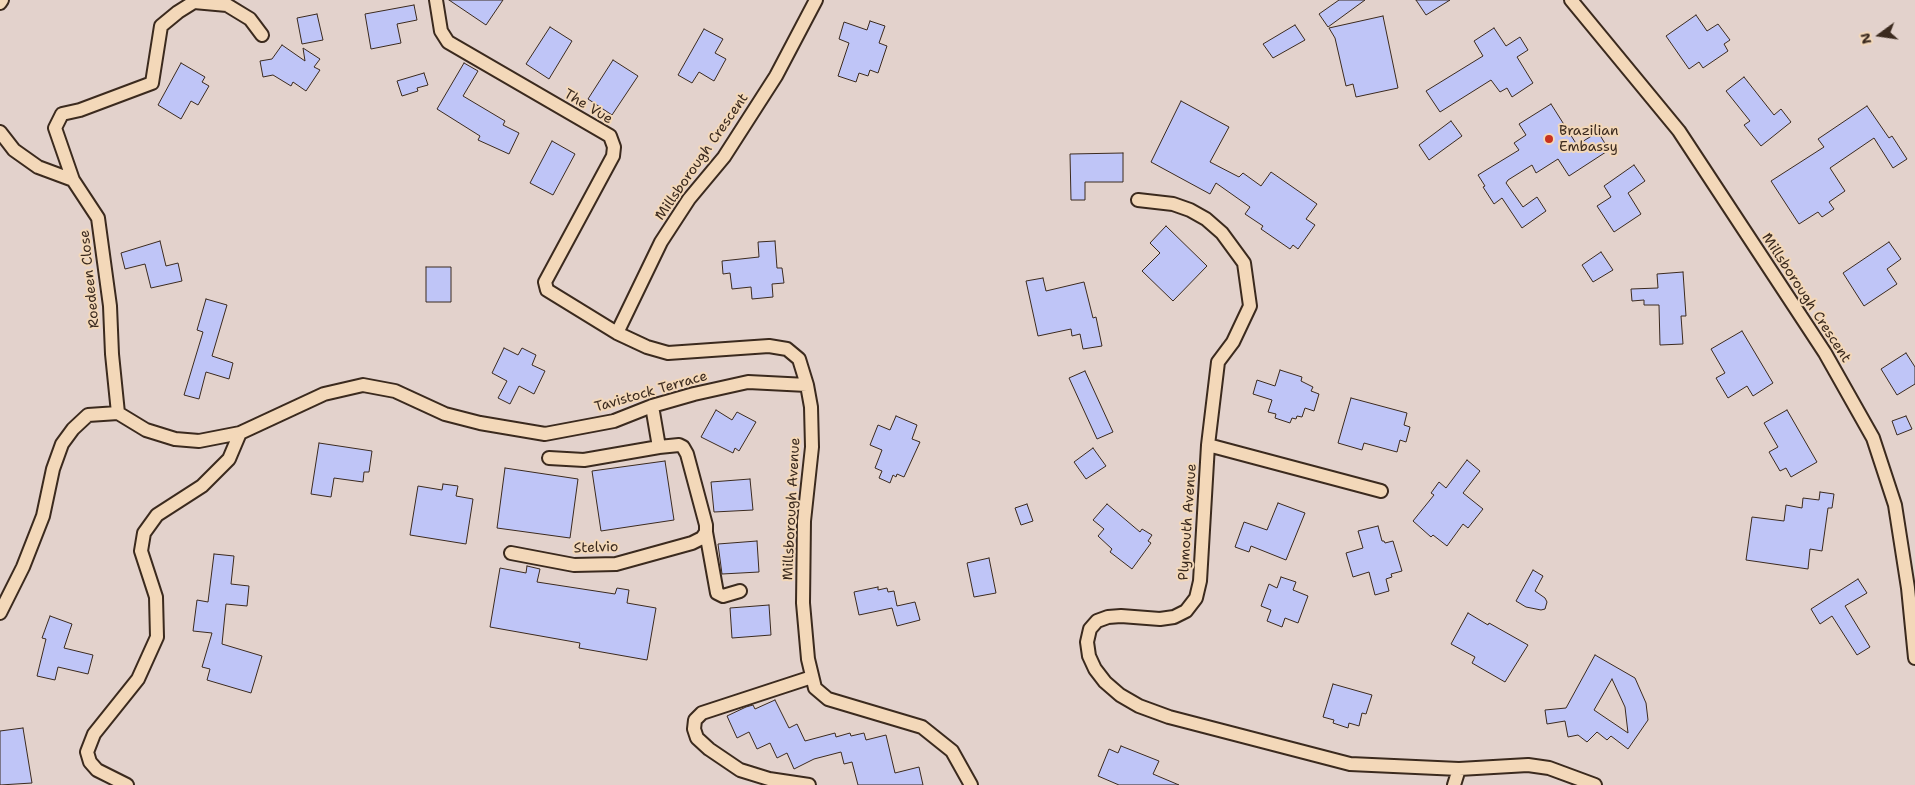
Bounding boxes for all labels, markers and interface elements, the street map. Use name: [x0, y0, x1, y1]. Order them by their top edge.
north arrow: [1855, 10, 1905, 60]
text: N: [1855, 31, 1876, 46]
street label: The Vue: [561, 86, 615, 128]
street label: Millsborough Crescent: [652, 90, 752, 224]
place label: Brazilian Embassy: [1559, 123, 1619, 156]
marker: Brazilian Embassy: [1543, 133, 1555, 145]
street label: Roedeen Close: [76, 229, 104, 329]
street label: Millsborough Crescent: [1758, 230, 1854, 366]
street label: Tavistock Terrace: [593, 368, 709, 416]
street label: Millsborough Avenue: [780, 437, 804, 581]
street label: Plymouth Avenue: [1176, 463, 1200, 581]
street label: Stelvio: [573, 539, 619, 557]

